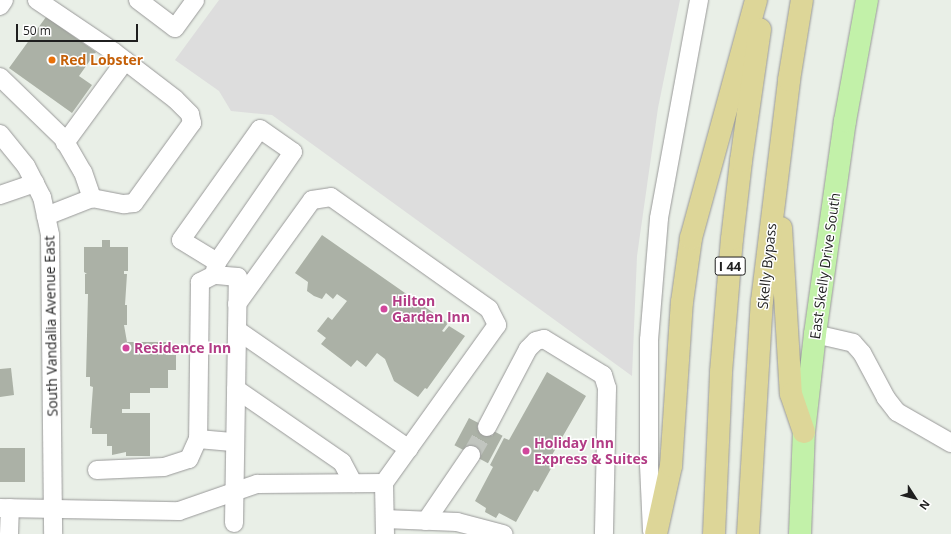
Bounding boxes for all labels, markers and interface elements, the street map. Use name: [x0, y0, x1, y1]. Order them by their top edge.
scale bar: [18, 16, 140, 42]
text: 50 m: [23, 22, 51, 39]
place label: Red Lobster: [60, 52, 143, 68]
marker: Red Lobster: [47, 55, 57, 65]
street label: East Skelly Drive South: [806, 192, 844, 340]
street label: Skelly Bypass: [754, 222, 780, 310]
street label: South Vandalia Avenue East: [41, 235, 61, 417]
road number: I 44: [714, 255, 746, 277]
place label: Hilton Garden Inn: [392, 293, 470, 326]
marker: Hilton Garden Inn: [379, 304, 389, 314]
place label: Residence Inn: [134, 340, 231, 356]
marker: Residence Inn: [121, 343, 131, 353]
place label: Holiday Inn Express & Suites: [534, 435, 648, 468]
marker: Holiday Inn Express & Suites: [521, 446, 531, 456]
north arrow: [895, 478, 935, 518]
text: N: [916, 497, 934, 513]

